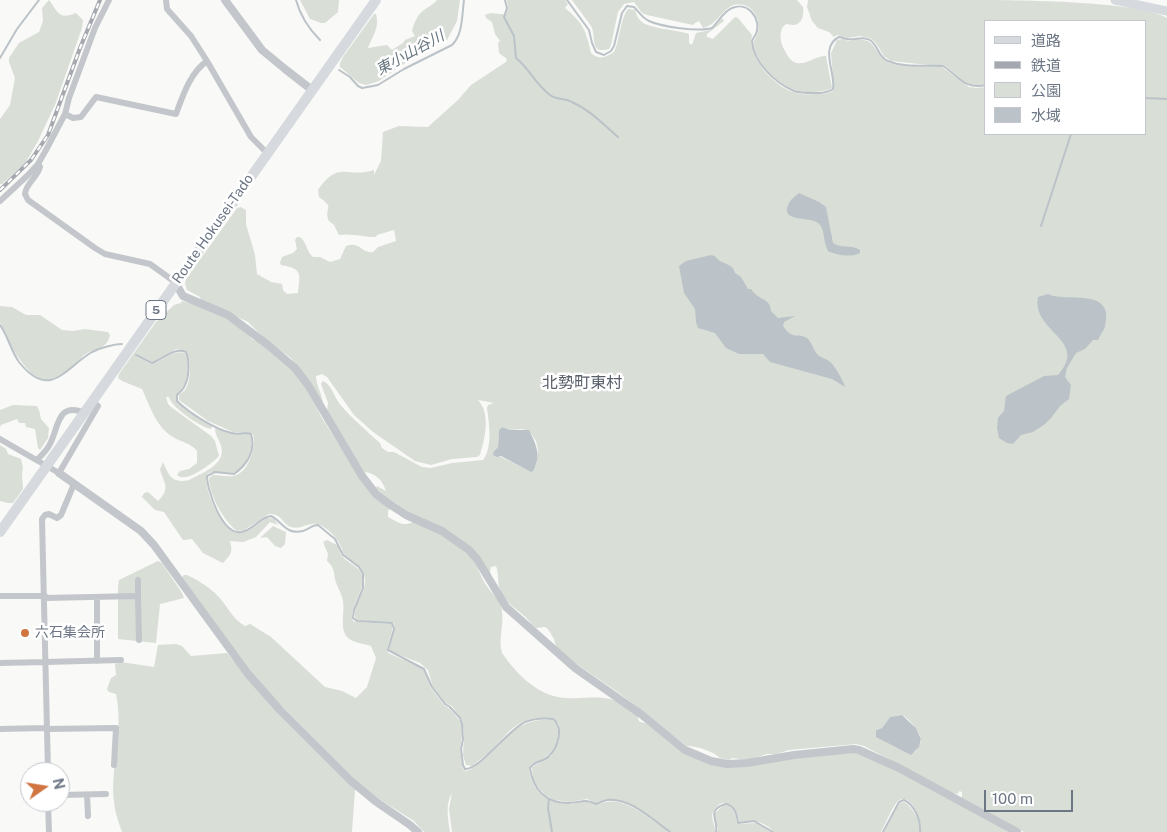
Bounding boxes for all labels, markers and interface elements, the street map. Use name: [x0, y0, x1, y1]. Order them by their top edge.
legend: [984, 20, 1147, 135]
water label: 東小山谷川: [373, 27, 447, 79]
text: 道路: [1031, 32, 1061, 49]
text: 鉄道: [1031, 57, 1061, 74]
text: 公園: [1031, 82, 1061, 99]
text: 水域: [1031, 107, 1061, 124]
street label: Route Hokusei-Tado: [169, 171, 257, 287]
road number: 5: [146, 300, 166, 320]
district label: 北勢町東村: [542, 373, 622, 393]
place label: 六石集会所: [35, 625, 105, 641]
marker: 六石集会所: [19, 627, 31, 639]
north arrow: [20, 762, 70, 812]
text: N: [50, 777, 68, 791]
scale bar: [987, 780, 1076, 812]
text: 100 m: [992, 790, 1033, 807]

